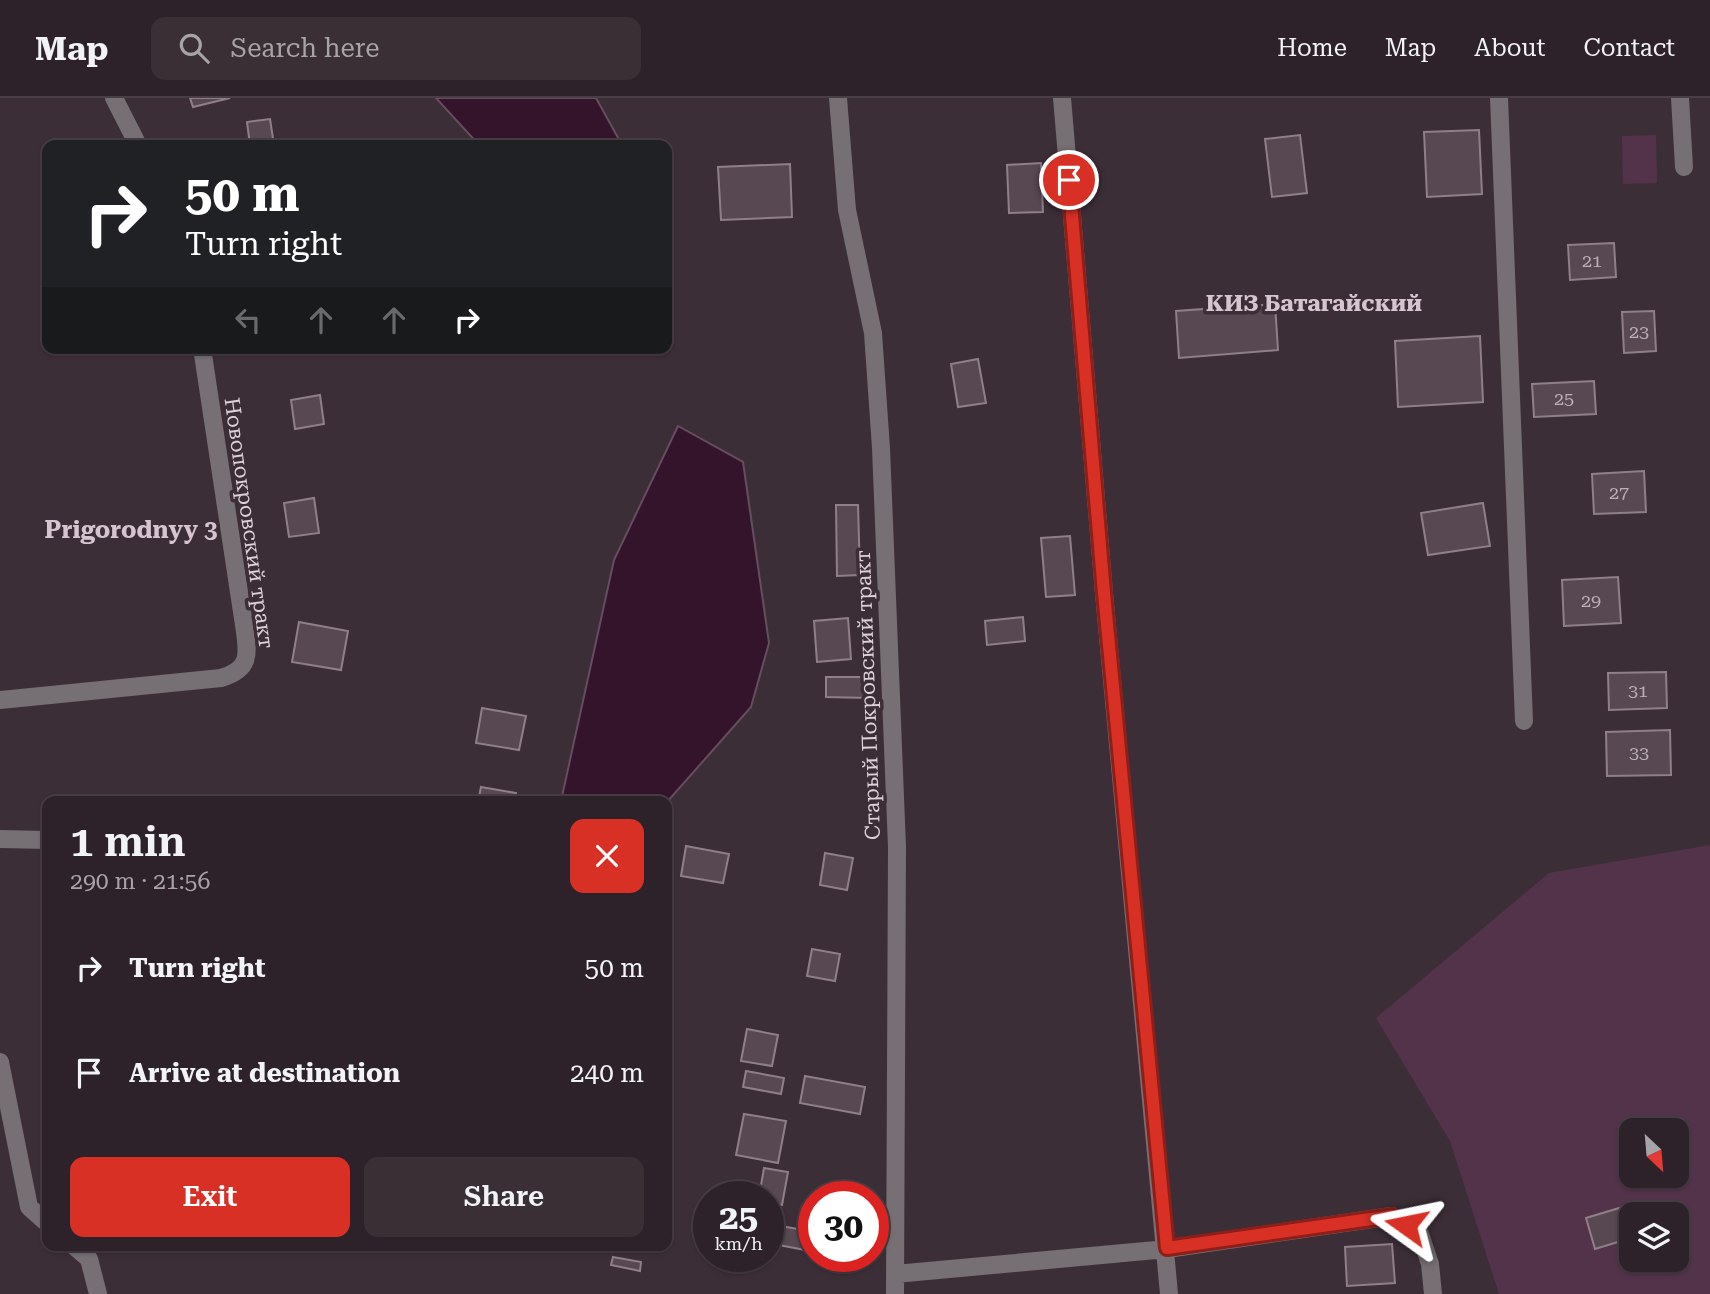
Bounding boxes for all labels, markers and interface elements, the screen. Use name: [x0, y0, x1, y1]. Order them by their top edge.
search box: [151, 17, 641, 80]
text: Map: [35, 29, 109, 68]
icon: search: [175, 29, 213, 67]
text: Search here: [231, 33, 380, 63]
text: Home: [1277, 34, 1347, 62]
text: Map: [1385, 34, 1436, 62]
text: About: [1474, 34, 1545, 62]
text: Contact: [1583, 34, 1675, 62]
pin: [1039, 150, 1099, 210]
icon: arrive: [1050, 161, 1088, 199]
text: 50 m: [185, 166, 300, 223]
icon: right: [70, 168, 161, 259]
text: Turn right: [185, 225, 342, 263]
house number: 21: [1582, 250, 1602, 271]
district label: КИЗ Батагайский: [1206, 290, 1422, 317]
icon: left: [229, 301, 267, 339]
icon: ahead: [302, 301, 340, 339]
icon: ahead: [375, 301, 413, 339]
icon: right: [448, 301, 486, 339]
house number: 23: [1629, 321, 1649, 342]
house number: 25: [1554, 388, 1574, 409]
street label: Новопокровский тракт: [220, 396, 278, 650]
house number: 27: [1609, 482, 1629, 503]
district label: Prigorodnyy 3: [45, 516, 217, 544]
street label: Старый Покровский тракт: [851, 550, 885, 840]
house number: 29: [1581, 590, 1601, 611]
house number: 31: [1628, 680, 1648, 701]
house number: 33: [1629, 742, 1649, 763]
text: 1 min: [70, 817, 186, 866]
button: close: [570, 819, 644, 893]
text: 290 m · 21:56: [70, 868, 210, 895]
icon: right: [70, 949, 108, 987]
text: Turn right: [129, 953, 265, 983]
text: 50 m: [585, 953, 644, 983]
icon: arrive: [70, 1054, 108, 1092]
text: Arrive at destination: [129, 1058, 400, 1088]
text: 240 m: [570, 1058, 644, 1088]
north arrow: [1619, 1118, 1689, 1188]
map controls: [1619, 1118, 1689, 1272]
button: Exit: [70, 1157, 350, 1237]
button: Share: [364, 1157, 644, 1237]
speed limit sign: 30: [798, 1181, 889, 1272]
position arrow: [1369, 1188, 1443, 1262]
text: 25: [719, 1197, 758, 1238]
button: layers: [1619, 1202, 1689, 1272]
text: km/h: [714, 1233, 763, 1254]

